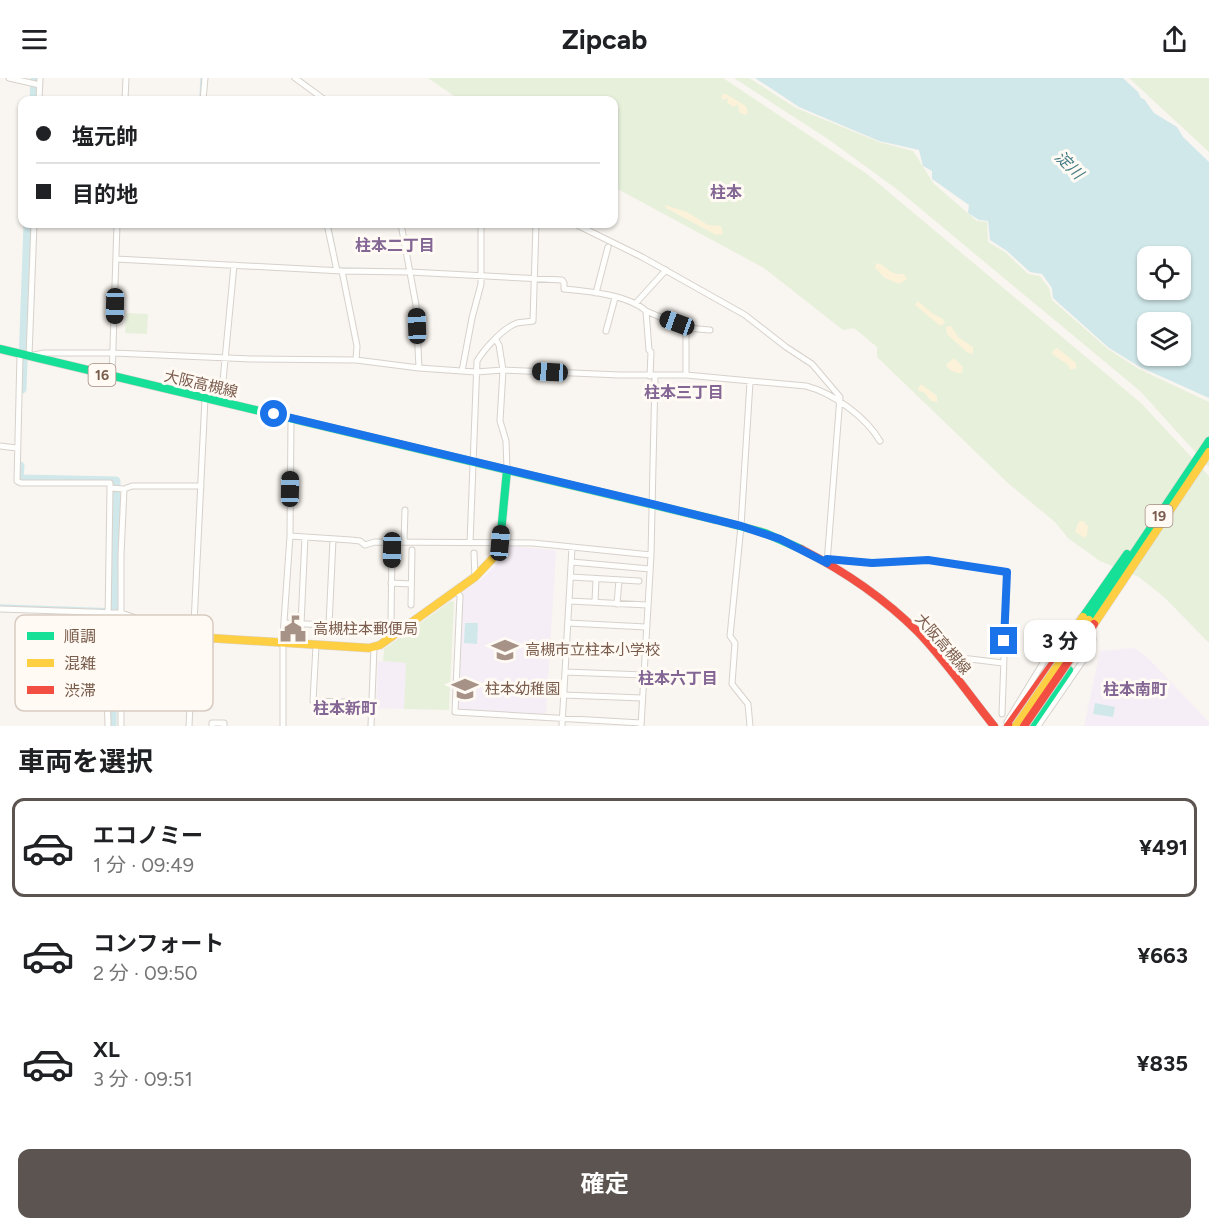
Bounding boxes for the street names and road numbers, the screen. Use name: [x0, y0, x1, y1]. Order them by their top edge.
road number: 16: [88, 364, 116, 386]
street label: 大阪高槻線: [162, 367, 240, 401]
road number: 19: [1146, 505, 1172, 527]
street label: 大阪高槻線: [912, 610, 974, 678]

